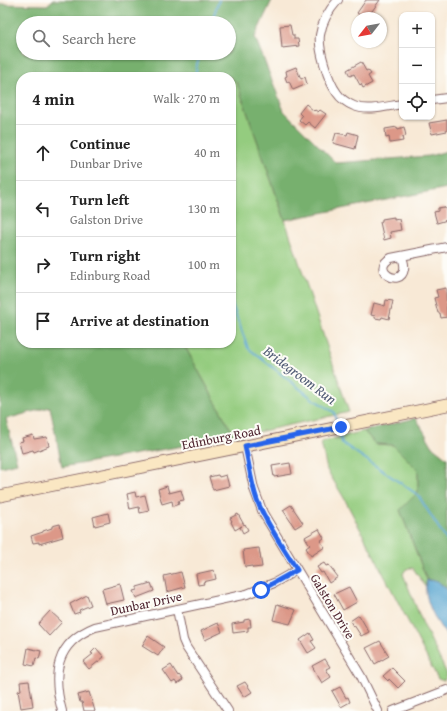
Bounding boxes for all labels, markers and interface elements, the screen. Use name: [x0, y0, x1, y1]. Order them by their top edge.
north arrow: [351, 12, 387, 48]
map controls: [399, 12, 435, 120]
button: +: [399, 12, 435, 48]
search box: [16, 16, 236, 60]
icon: search: [30, 27, 52, 49]
text: Search here: [62, 28, 136, 49]
button: −: [399, 48, 435, 84]
button: locate: [399, 84, 435, 120]
text: 4 min: [32, 86, 74, 111]
text: Walk · 270 m: [153, 89, 220, 108]
text: Continue: [70, 133, 131, 154]
icon: ahead: [32, 142, 54, 164]
text: 40 m: [194, 143, 220, 162]
text: Dunbar Drive: [70, 154, 143, 173]
text: Turn left: [70, 189, 129, 210]
icon: left: [32, 198, 54, 220]
text: 130 m: [188, 199, 220, 218]
text: Galston Drive: [70, 210, 143, 229]
text: Turn right: [70, 245, 141, 266]
icon: right: [32, 254, 54, 276]
text: 100 m: [188, 255, 220, 274]
text: Edinburg Road: [70, 266, 150, 285]
icon: arrive: [32, 310, 54, 332]
text: Arrive at destination: [70, 310, 209, 331]
water label: Bridegroom Run: [259, 340, 341, 409]
route end: [332, 418, 350, 436]
street label: Edinburg Road: [180, 421, 262, 454]
street label: Galston Drive: [306, 570, 360, 643]
route start: [252, 581, 270, 599]
street label: Dunbar Drive: [109, 587, 184, 620]

